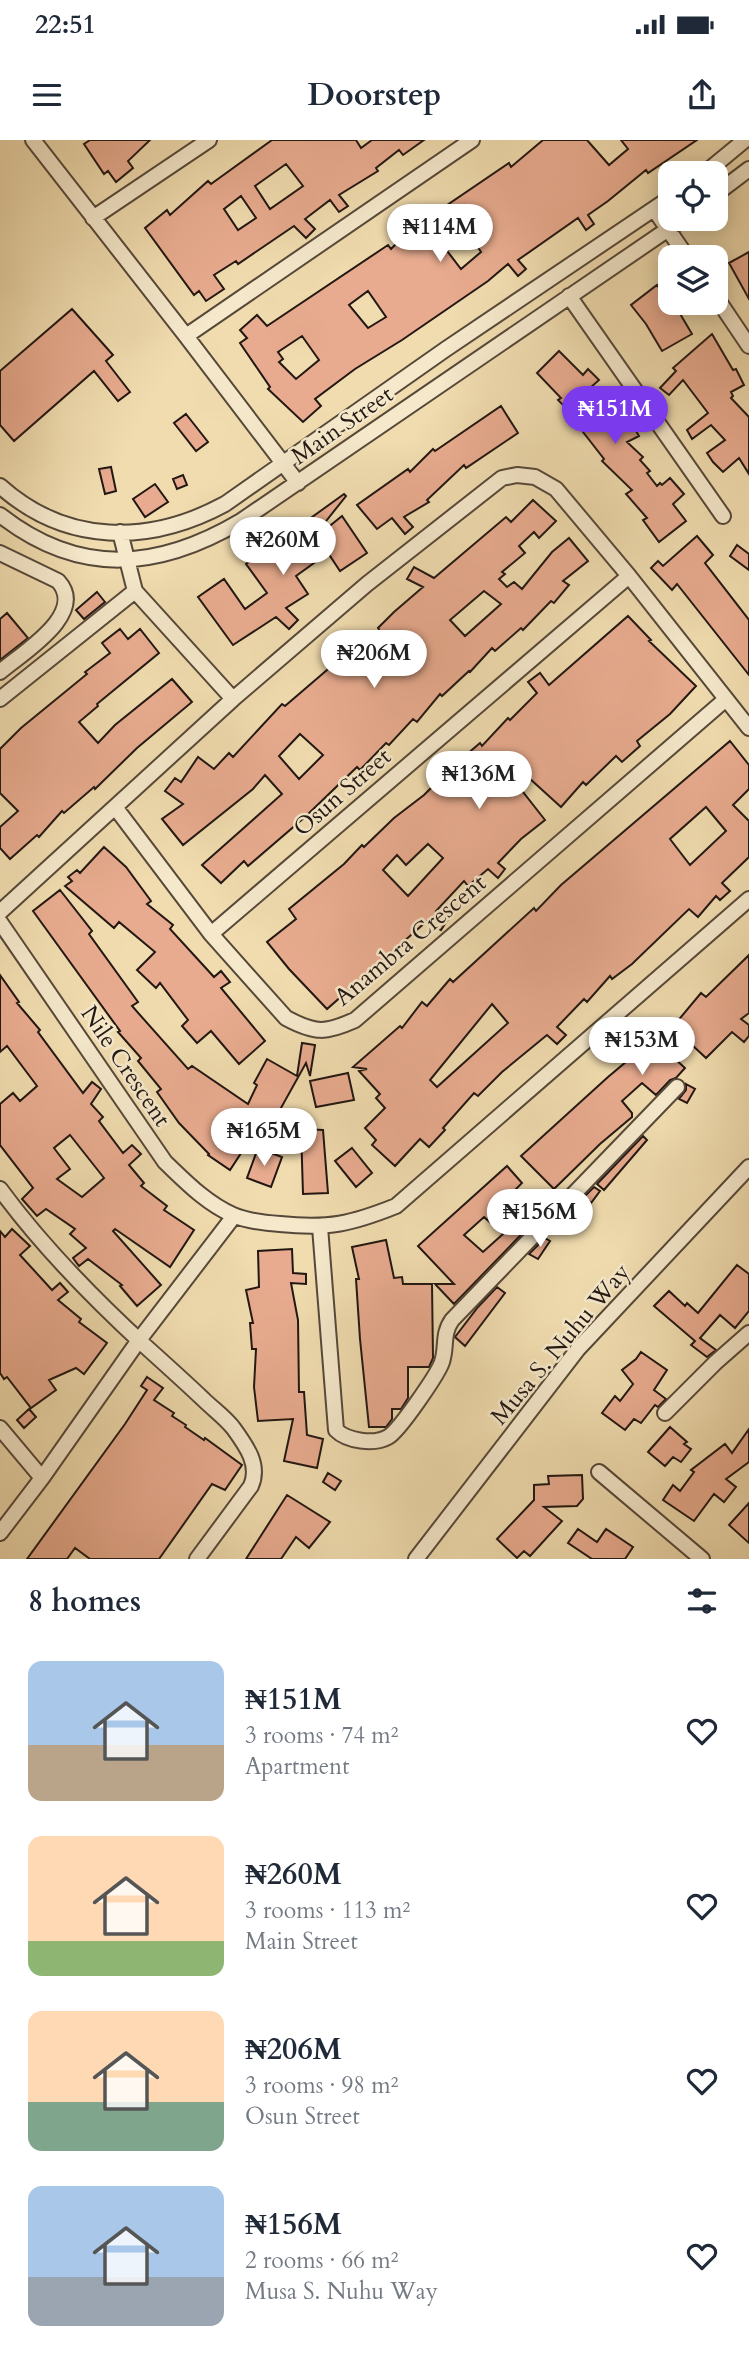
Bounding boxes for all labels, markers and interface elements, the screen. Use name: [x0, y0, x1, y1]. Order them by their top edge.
text: 22:51: [35, 7, 96, 42]
text: Doorstep: [308, 73, 441, 117]
icon: menu: [28, 76, 66, 114]
icon: share: [683, 76, 721, 114]
map controls: [658, 161, 728, 315]
button: locate: [658, 161, 728, 231]
pin: ₦114M: [391, 204, 489, 264]
text: ₦114M: [403, 211, 477, 242]
button: layers: [658, 245, 728, 315]
street label: Main Street: [285, 378, 400, 473]
pin: ₦151M: [566, 386, 664, 446]
text: ₦151M: [578, 393, 652, 424]
pin: ₦260M: [234, 518, 332, 577]
text: ₦260M: [246, 524, 320, 555]
pin: ₦206M: [325, 630, 423, 690]
text: ₦206M: [337, 637, 411, 668]
street label: Osun Street: [286, 740, 399, 844]
pin: ₦136M: [430, 752, 528, 811]
text: ₦136M: [442, 758, 516, 789]
street label: Anambra Crescent: [327, 867, 494, 1014]
street label: Nile Crescent: [73, 999, 179, 1134]
pin: ₦153M: [593, 1018, 691, 1077]
text: ₦153M: [605, 1024, 679, 1055]
pin: ₦165M: [215, 1108, 313, 1168]
text: ₦165M: [227, 1115, 301, 1146]
pin: ₦156M: [491, 1190, 589, 1249]
text: ₦156M: [503, 1196, 577, 1227]
street label: Musa S. Nuhu Way: [483, 1256, 638, 1432]
text: 8 homes: [28, 1581, 141, 1622]
icon: filters: [683, 1582, 721, 1620]
text: ₦151M: [245, 1679, 342, 1720]
icon: home: [84, 1689, 168, 1773]
icon: heart: [683, 1712, 721, 1750]
text: 3 rooms · 74 m²: [245, 1720, 398, 1751]
text: Apartment: [245, 1751, 349, 1782]
text: ₦260M: [245, 1854, 342, 1895]
icon: home: [84, 1864, 168, 1948]
icon: heart: [683, 1887, 721, 1925]
text: 3 rooms · 113 m²: [245, 1895, 410, 1926]
text: Main Street: [245, 1926, 358, 1957]
text: ₦206M: [245, 2029, 342, 2070]
icon: home: [84, 2039, 168, 2123]
icon: heart: [683, 2062, 721, 2100]
text: 3 rooms · 98 m²: [245, 2070, 398, 2101]
text: Osun Street: [245, 2101, 360, 2132]
text: ₦156M: [245, 2204, 342, 2245]
icon: home: [84, 2214, 168, 2298]
icon: heart: [683, 2237, 721, 2275]
text: 2 rooms · 66 m²: [245, 2245, 398, 2276]
text: Musa S. Nuhu Way: [245, 2276, 438, 2307]

